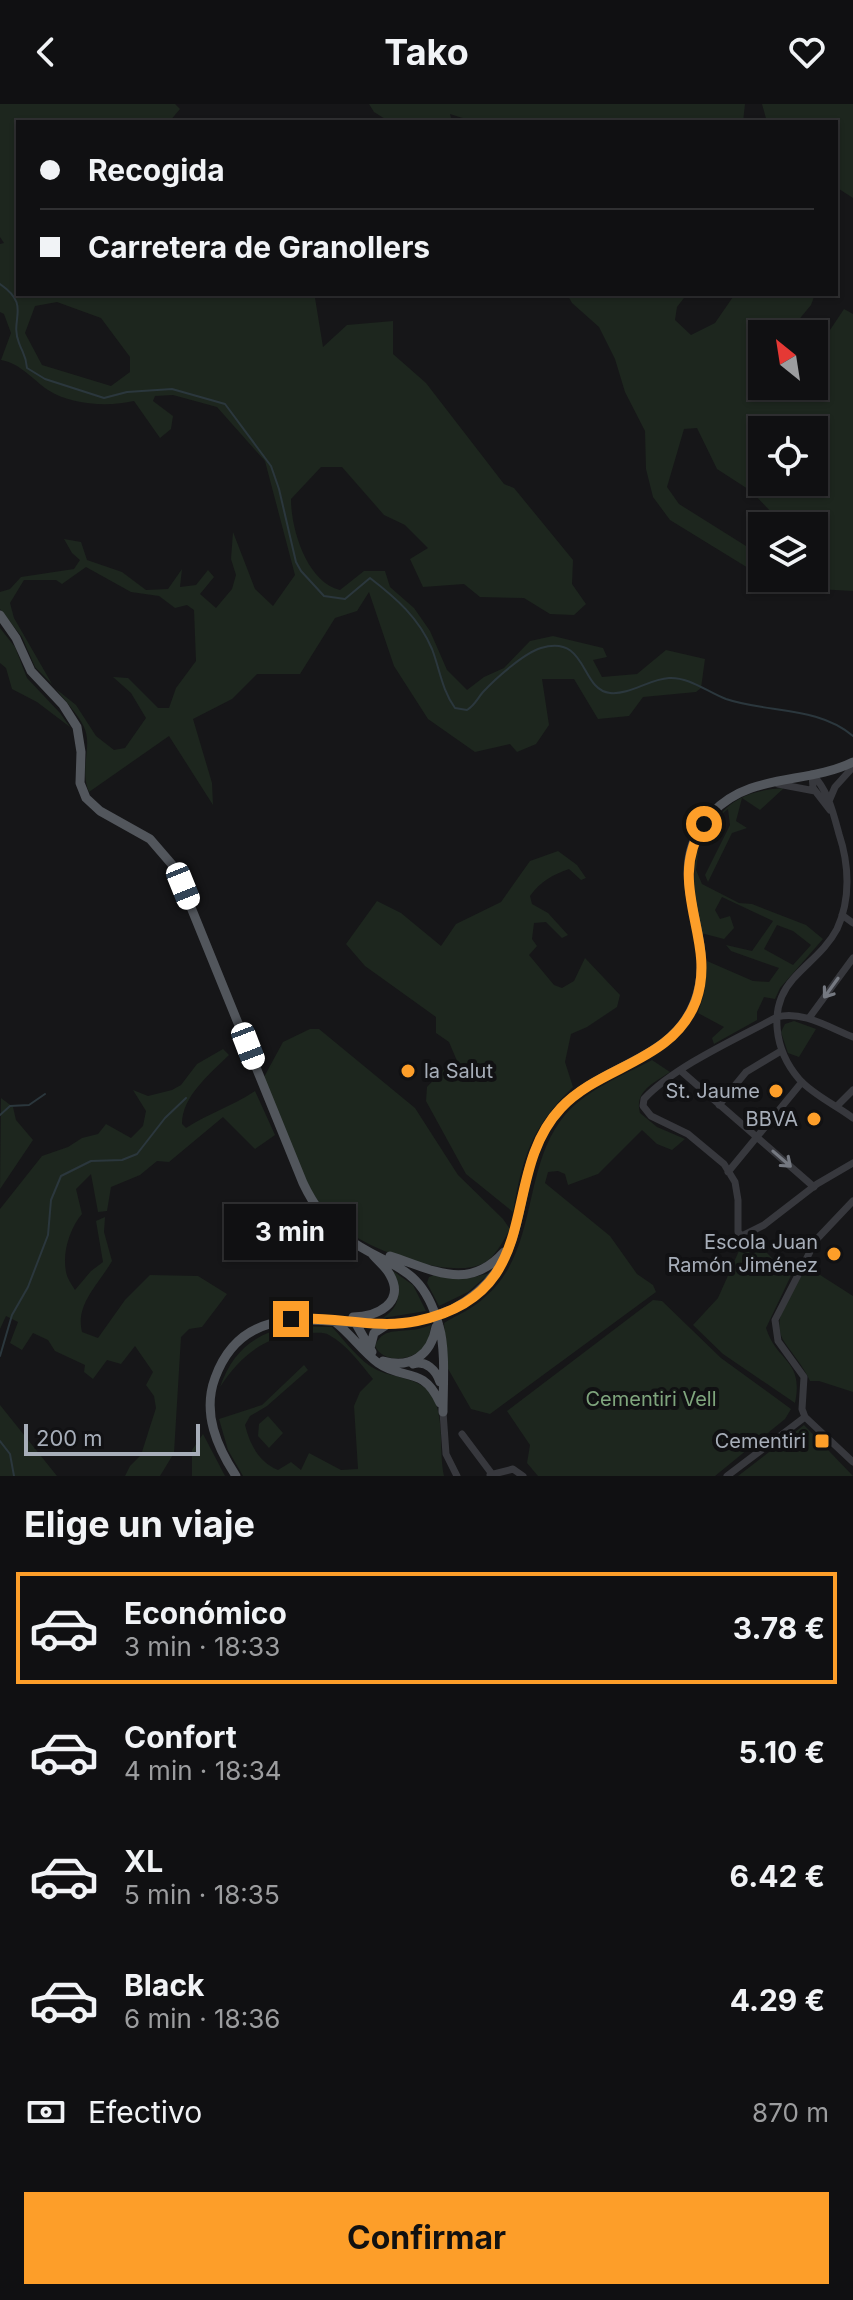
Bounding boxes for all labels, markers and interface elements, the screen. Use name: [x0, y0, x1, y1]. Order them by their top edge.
icon: back: [24, 30, 68, 74]
text: Tako: [384, 30, 469, 74]
icon: heart: [785, 30, 829, 74]
text: Recogida: [88, 152, 225, 188]
text: Carretera de Granollers: [88, 229, 430, 265]
north arrow: [748, 320, 828, 400]
map controls: [748, 320, 828, 592]
button: locate: [748, 416, 828, 496]
button: layers: [748, 512, 828, 592]
route start: [686, 806, 722, 842]
car: [163, 859, 203, 913]
one-way arrow: [823, 977, 839, 999]
car: [228, 1019, 268, 1073]
place label: la Salut: [424, 1059, 493, 1083]
marker: la Salut: [399, 1062, 417, 1080]
place label: St. Jaume: [666, 1079, 760, 1103]
marker: St. Jaume: [767, 1082, 785, 1100]
place label: BBVA: [746, 1107, 798, 1131]
marker: BBVA: [805, 1110, 823, 1128]
one-way arrow: [771, 1150, 791, 1168]
callout: 3 min: [225, 1203, 357, 1259]
text: 3 min: [255, 1216, 325, 1247]
place label: Escola Juan Ramón Jiménez: [667, 1230, 818, 1277]
marker: Escola Juan Ramón Jiménez: [825, 1245, 843, 1263]
route end: [273, 1301, 309, 1337]
park label: Cementiri Vell: [585, 1387, 717, 1411]
scale bar: [24, 1420, 200, 1456]
text: 200 m: [36, 1425, 103, 1451]
place label: Cementiri: [715, 1429, 806, 1453]
marker: Cementiri: [813, 1432, 831, 1450]
text: Elige un viaje: [24, 1502, 255, 1546]
icon: car: [28, 1592, 100, 1664]
text: Económico: [124, 1595, 287, 1631]
text: 3.78 €: [733, 1610, 825, 1646]
text: 3 min · 18:33: [124, 1631, 280, 1662]
icon: car: [28, 1716, 100, 1788]
text: Confort: [124, 1719, 237, 1755]
text: 5.10 €: [738, 1734, 825, 1770]
text: 4 min · 18:34: [124, 1755, 282, 1786]
icon: car: [28, 1840, 100, 1912]
text: XL: [124, 1843, 163, 1879]
text: 6.42 €: [730, 1858, 825, 1894]
text: 5 min · 18:35: [124, 1879, 280, 1910]
icon: car: [28, 1964, 100, 2036]
text: Black: [124, 1967, 204, 2003]
text: 4.29 €: [730, 1982, 825, 2018]
text: 6 min · 18:36: [124, 2003, 280, 2034]
icon: cash: [24, 2090, 68, 2134]
text: Efectivo: [88, 2094, 202, 2130]
text: 870 m: [752, 2097, 829, 2128]
button: Confirmar: [24, 2192, 829, 2284]

